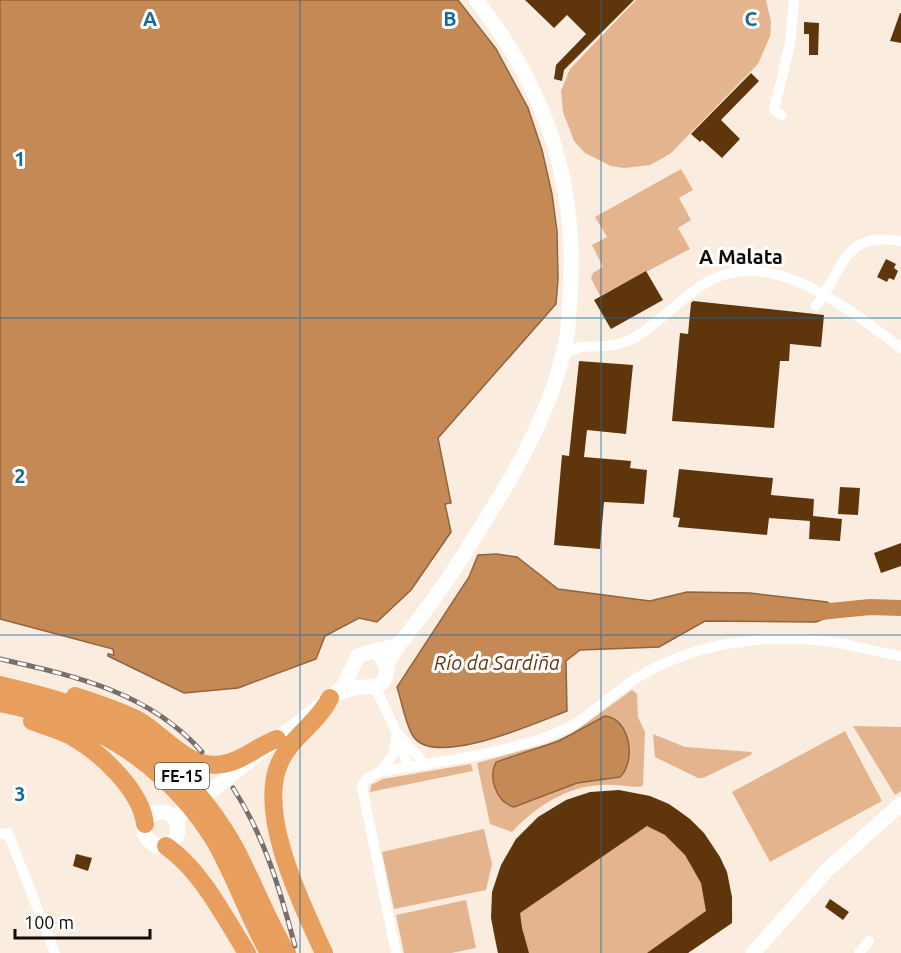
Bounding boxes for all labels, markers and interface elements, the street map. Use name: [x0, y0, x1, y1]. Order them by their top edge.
text: A: [143, 7, 157, 30]
text: B: [443, 7, 457, 30]
text: C: [745, 7, 758, 30]
text: 1: [14, 147, 26, 170]
district label: A Malata: [699, 245, 783, 268]
text: 2: [14, 464, 26, 487]
water label: Río da Sardiña: [434, 651, 560, 674]
road number: FE-15: [155, 763, 209, 789]
text: 3: [14, 782, 26, 805]
scale bar: [15, 902, 150, 940]
text: 100 m: [24, 912, 74, 932]

